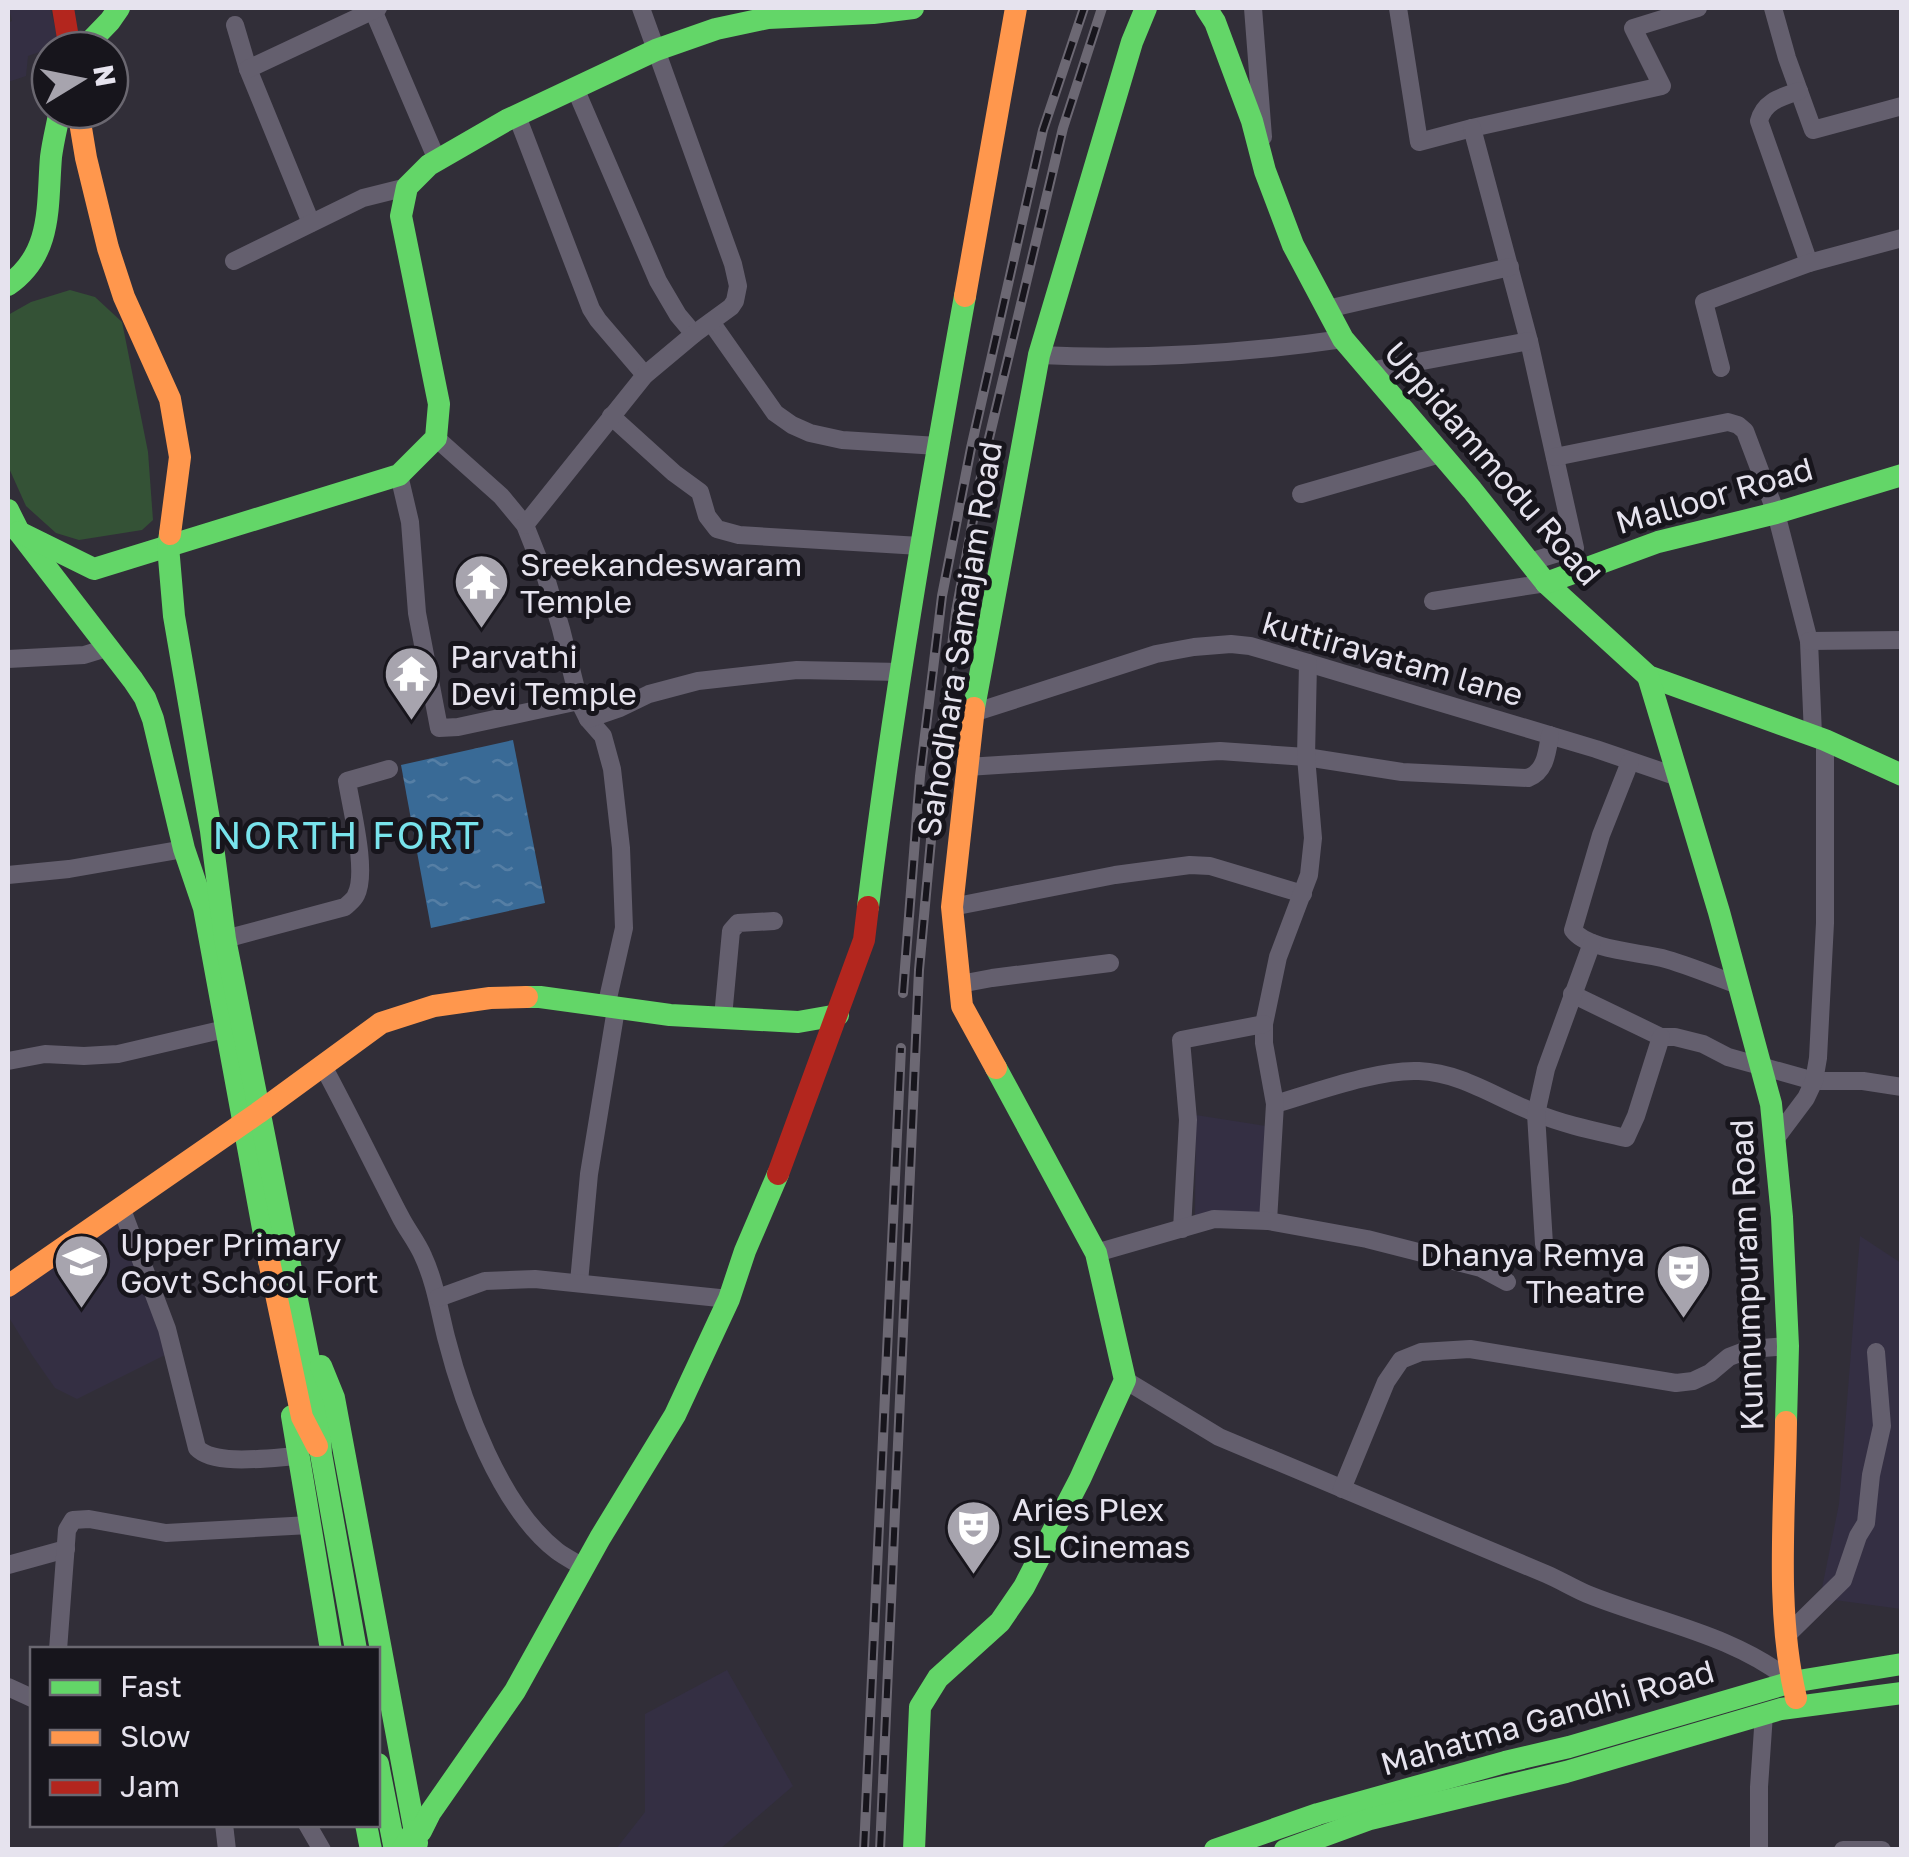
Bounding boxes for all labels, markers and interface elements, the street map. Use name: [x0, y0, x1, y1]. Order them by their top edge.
north arrow: [30, 30, 130, 130]
text: N: [87, 62, 123, 89]
street label: Uppidammodu Road: [1377, 333, 1609, 593]
street label: Sahodhara Samajam Road: [909, 439, 1009, 839]
street label: Malloor Road: [1611, 449, 1817, 541]
place label: Sreekandeswaram Temple: [520, 545, 802, 620]
temple icon: Sreekandeswaram Temple: [451, 552, 511, 631]
street label: kuttiravatam lane: [1258, 603, 1528, 713]
place label: Parvathi Devi Temple: [450, 637, 637, 712]
temple icon: Parvathi Devi Temple: [381, 644, 441, 723]
district label: NORTH FORT: [213, 812, 481, 857]
street label: Kunnumpuram Road: [1722, 1119, 1770, 1431]
place label: Upper Primary Govt School Fort: [120, 1225, 379, 1300]
school or university icon: Upper Primary Govt School Fort: [51, 1232, 111, 1311]
place label: Dhanya Remya Theatre: [1420, 1235, 1645, 1310]
theatre icon: Dhanya Remya Theatre: [1654, 1242, 1714, 1321]
place label: Aries Plex SL Cinemas: [1012, 1490, 1191, 1565]
theatre icon: Aries Plex SL Cinemas: [943, 1497, 1003, 1576]
legend: [30, 1647, 380, 1827]
street label: Mahatma Gandhi Road: [1376, 1651, 1718, 1783]
text: Fast: [120, 1668, 182, 1704]
text: Slow: [120, 1718, 191, 1754]
text: Jam: [120, 1768, 180, 1804]

